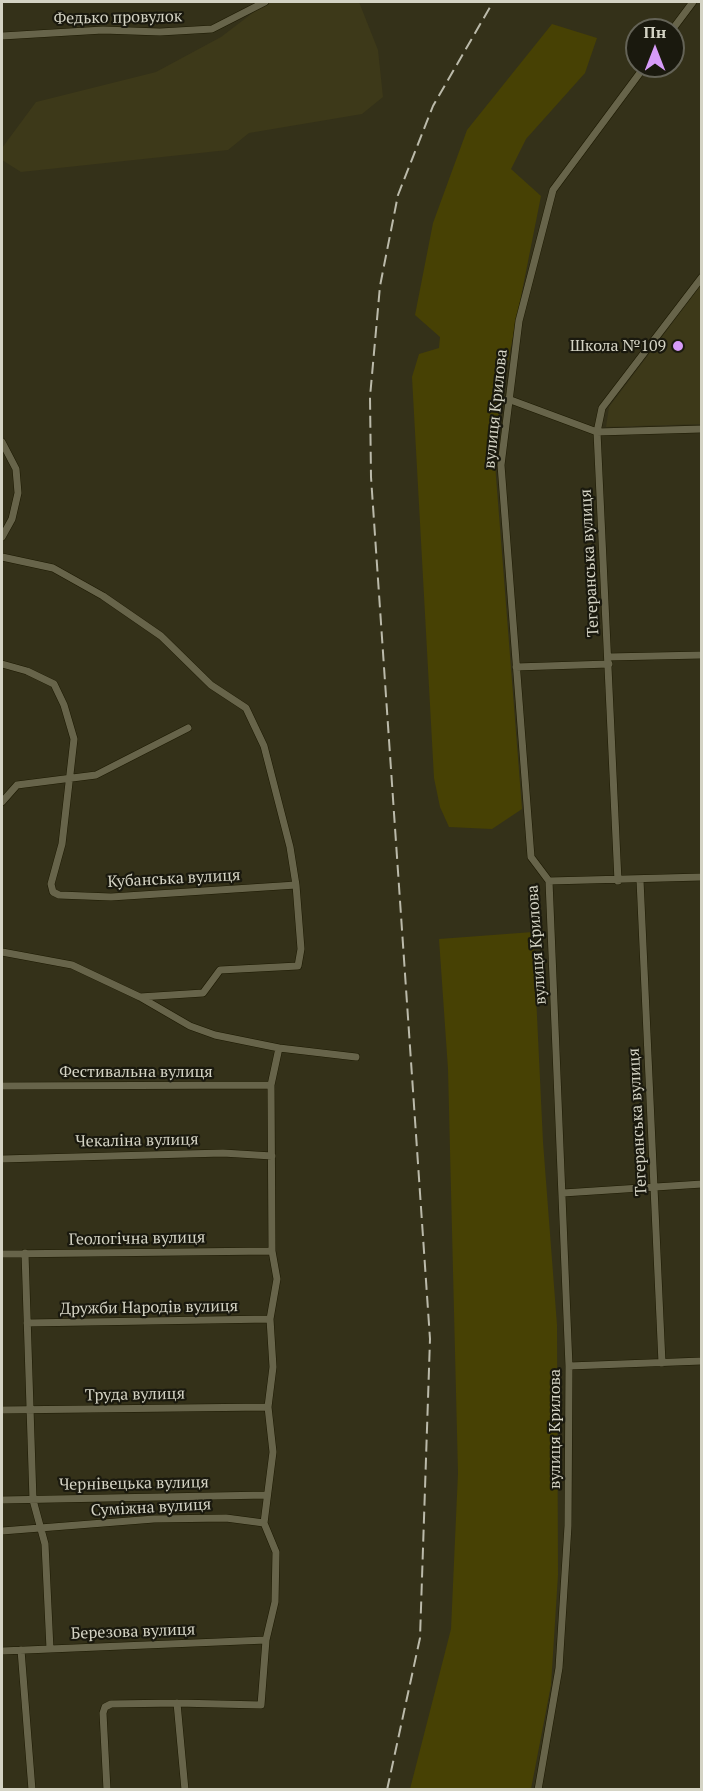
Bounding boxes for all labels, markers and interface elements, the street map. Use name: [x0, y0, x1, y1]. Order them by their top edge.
street label: Федько провулок: [53, 7, 183, 29]
north arrow: [625, 18, 685, 78]
text: Пн: [644, 21, 666, 43]
place label: Школа №109: [570, 336, 666, 356]
marker: Школа №109: [671, 339, 685, 353]
street label: вулиця Крилова: [480, 348, 512, 470]
street label: Тегеранська вулиця: [577, 489, 603, 637]
street label: Кубанська вулиця: [107, 866, 241, 892]
street label: вулиця Крилова: [523, 884, 551, 1006]
street label: Тегеранська вулиця: [625, 1048, 651, 1196]
street label: Фестивальна вулиця: [59, 1062, 213, 1082]
street label: Чекаліна вулиця: [75, 1130, 199, 1152]
street label: Геологічна вулиця: [68, 1228, 206, 1250]
street label: Дружби Народів вулиця: [60, 1297, 238, 1319]
street label: вулиця Крилова: [545, 1369, 565, 1489]
street label: Труда вулиця: [85, 1385, 185, 1405]
street label: Чернівецька вулиця: [59, 1473, 209, 1495]
street label: Суміжна вулиця: [90, 1495, 212, 1521]
street label: Березова вулиця: [70, 1620, 196, 1644]

